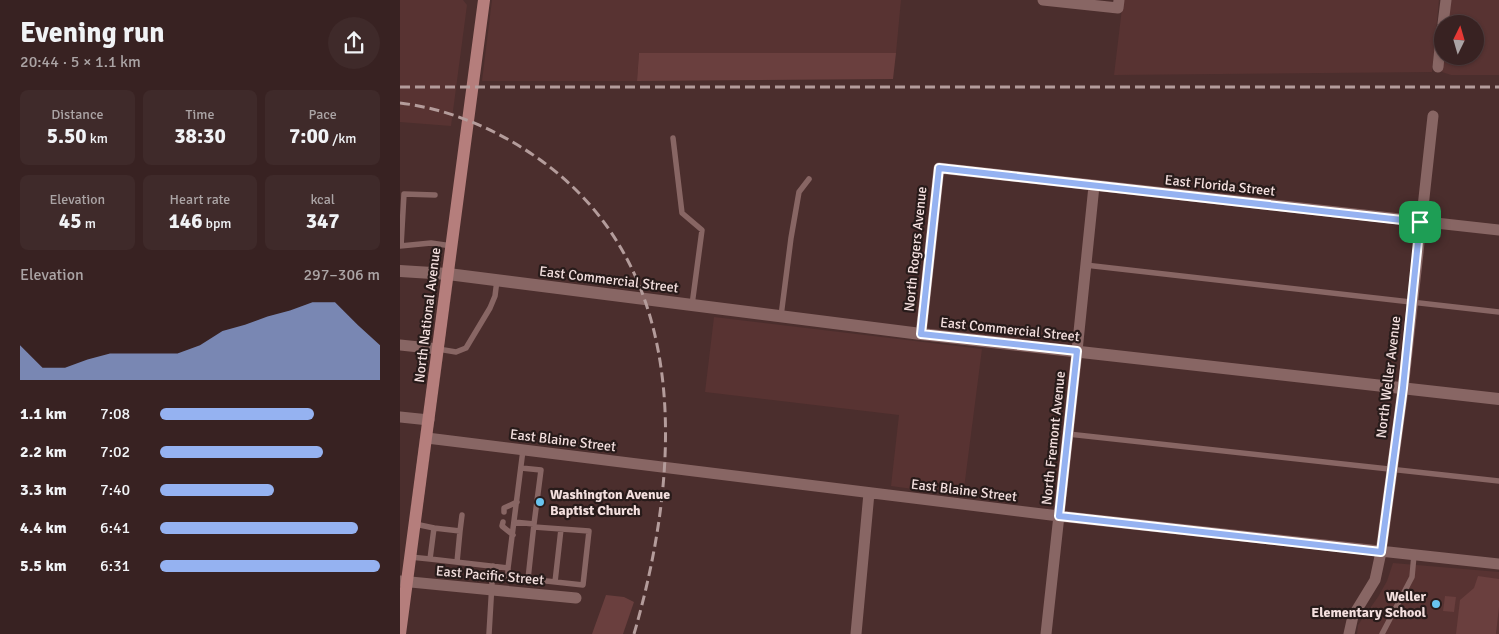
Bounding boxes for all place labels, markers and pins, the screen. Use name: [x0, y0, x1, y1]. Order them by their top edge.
pin: [1399, 201, 1441, 243]
place label: Washington Avenue Baptist Church: [550, 486, 670, 519]
marker: Washington Avenue Baptist Church: [534, 496, 546, 508]
place label: Weller Elementary School: [1311, 588, 1427, 621]
marker: Weller Elementary School: [1430, 598, 1442, 610]

